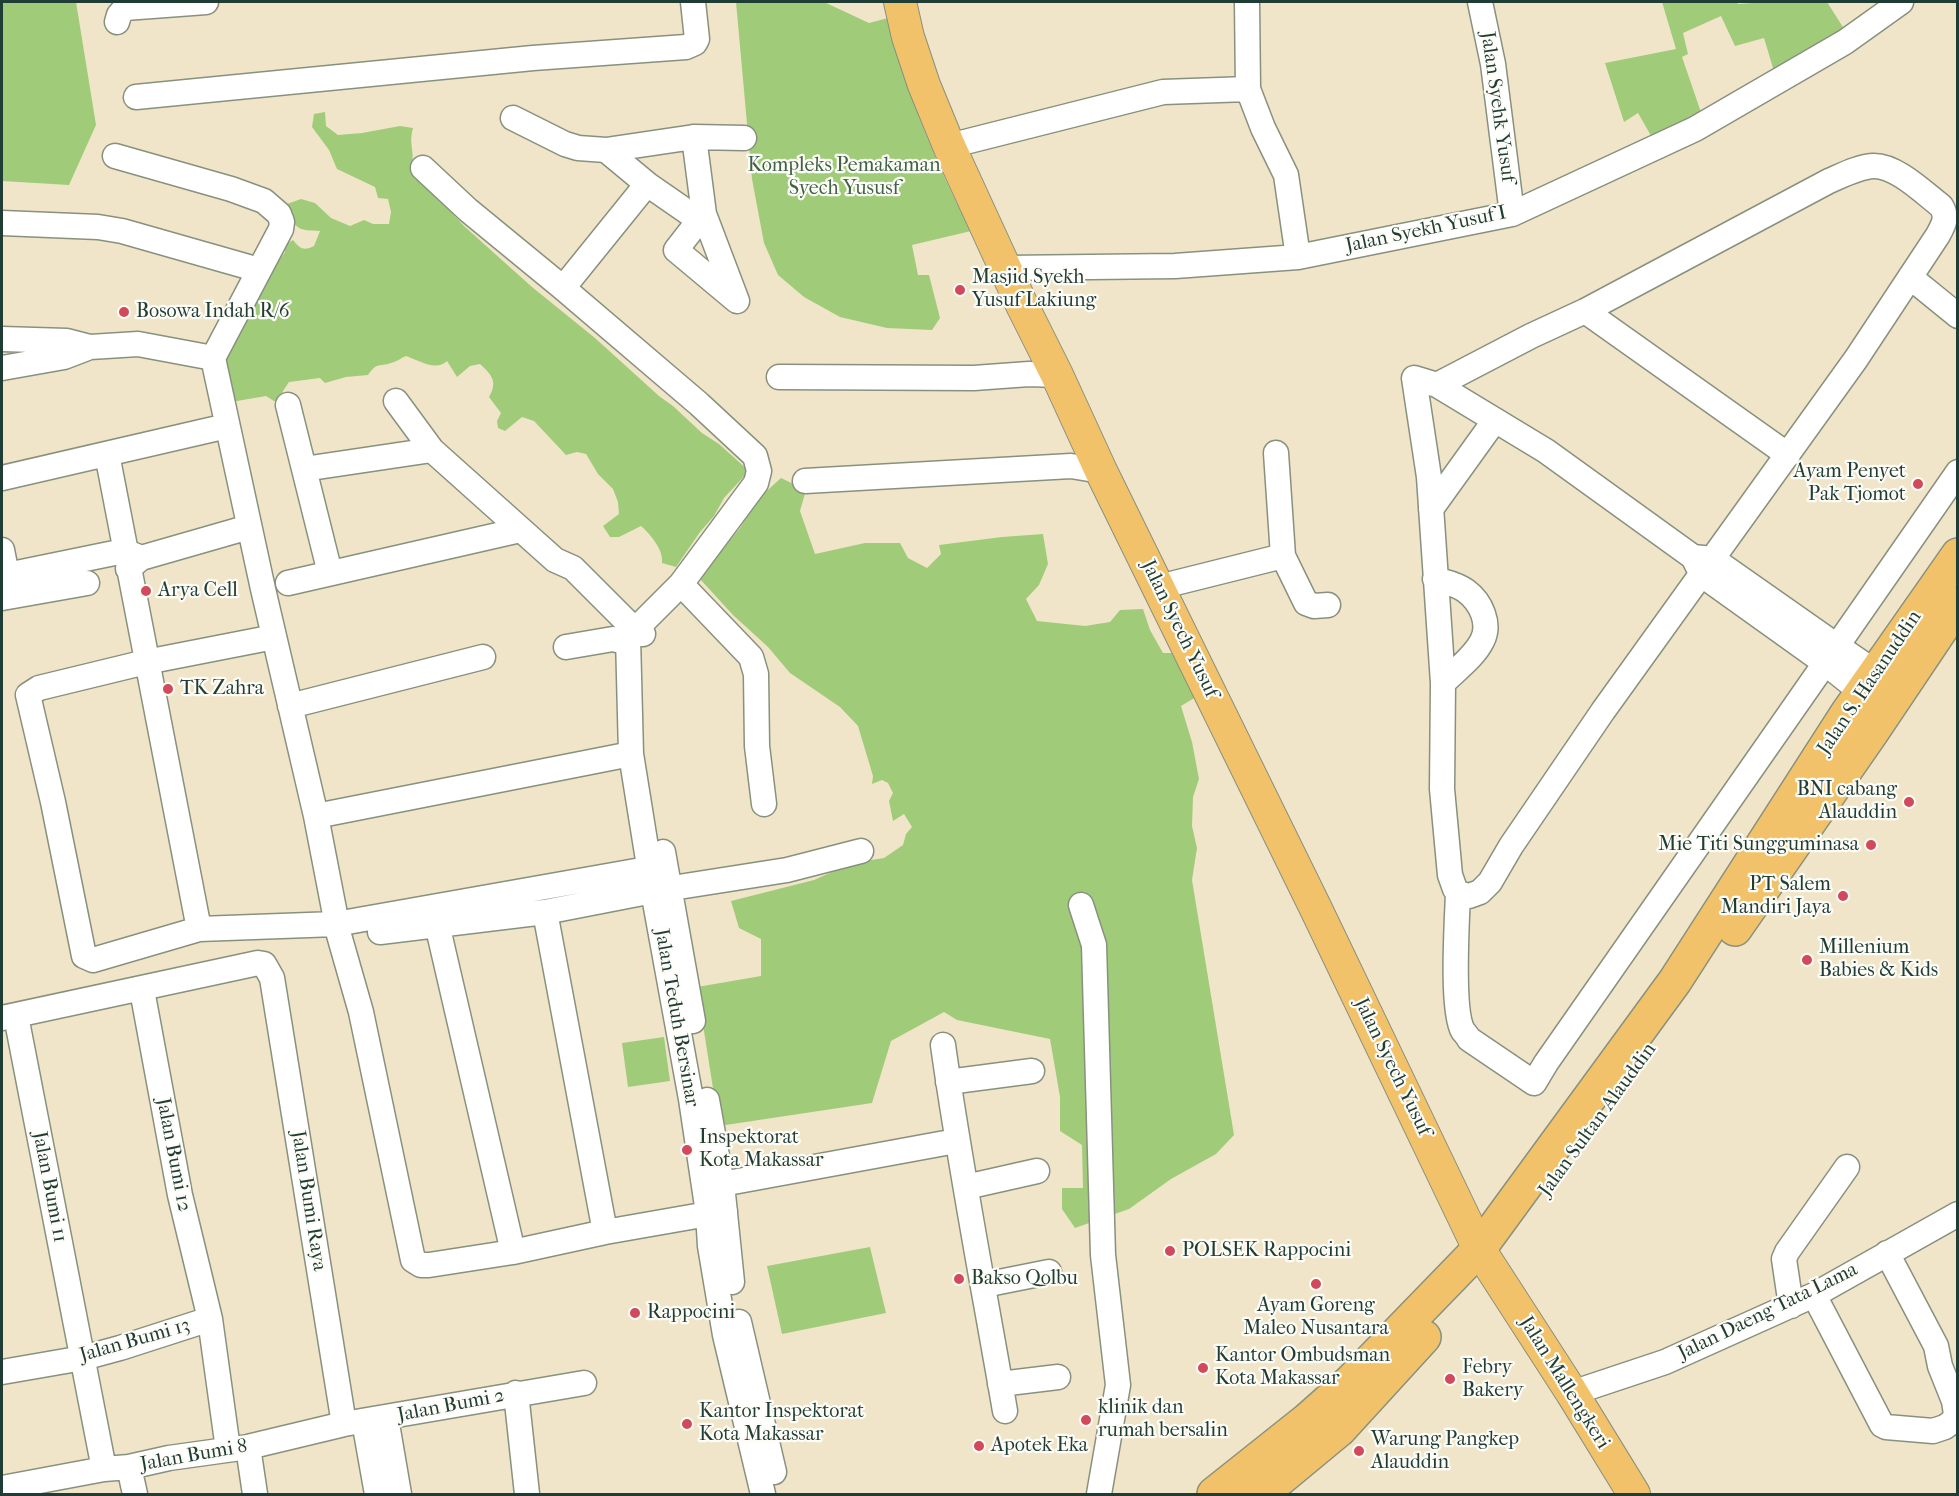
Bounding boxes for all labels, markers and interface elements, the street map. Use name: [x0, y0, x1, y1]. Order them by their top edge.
street label: Jalan Syehk Yusuf: [1475, 30, 1519, 184]
park label: Kompleks Pemakaman Syech Yususf: [747, 154, 941, 201]
street label: Jalan Syekh Yusuf I: [1343, 201, 1509, 259]
place label: Masjid Syekh Yusuf Lakiung: [972, 266, 1096, 313]
marker: Masjid Syekh Yusuf Lakiung: [953, 283, 967, 297]
place label: Bosowa Indah R/6: [136, 300, 290, 324]
marker: Bosowa Indah R/6: [117, 305, 131, 319]
place label: Ayam Penyet Pak Tjomot: [1794, 460, 1906, 507]
marker: Ayam Penyet Pak Tjomot: [1911, 477, 1925, 491]
street label: Jalan Syech Yusuf: [1135, 556, 1223, 702]
place label: Arya Cell: [158, 579, 238, 603]
marker: Arya Cell: [139, 584, 153, 598]
street label: Jalan S. Hasanuddin: [1813, 606, 1927, 760]
place label: TK Zahra: [180, 677, 264, 701]
marker: TK Zahra: [161, 682, 175, 696]
place label: BNI cabang Alauddin: [1797, 778, 1897, 825]
marker: BNI cabang Alauddin: [1902, 795, 1916, 809]
place label: Mie Titi Sungguminasa: [1658, 833, 1859, 857]
marker: Mie Titi Sungguminasa: [1864, 838, 1878, 852]
place label: PT Salem Mandiri Jaya: [1721, 873, 1831, 920]
marker: PT Salem Mandiri Jaya: [1836, 889, 1850, 903]
street label: Jalan Teduh Bersinar: [649, 927, 703, 1109]
place label: Millenium Babies & Kids: [1819, 936, 1938, 983]
marker: Millenium Babies & Kids: [1800, 953, 1814, 967]
street label: Jalan Syech Yusuf: [1348, 994, 1436, 1140]
street label: Jalan Sultan Alauddin: [1534, 1038, 1662, 1202]
street label: Jalan Bumi 12: [150, 1096, 196, 1214]
place label: Inspektorat Kota Makassar: [699, 1126, 823, 1173]
street label: Jalan Bumi Raya: [285, 1129, 331, 1273]
street label: Jalan Bumi 11: [26, 1130, 72, 1244]
marker: Inspektorat Kota Makassar: [680, 1143, 694, 1157]
place label: POLSEK Rappocini: [1182, 1239, 1351, 1263]
marker: POLSEK Rappocini: [1163, 1244, 1177, 1258]
street label: Jalan Daeng Tata Lama: [1674, 1258, 1862, 1366]
place label: Bakso Qolbu: [971, 1267, 1078, 1291]
marker: Bakso Qolbu: [952, 1272, 966, 1286]
marker: Ayam Goreng Maleo Nusantara: [1309, 1277, 1323, 1291]
place label: Ayam Goreng Maleo Nusantara: [1243, 1294, 1389, 1341]
place label: Rappocini: [647, 1301, 735, 1325]
marker: Rappocini: [628, 1306, 642, 1320]
street label: Jalan Mallengkeri: [1514, 1312, 1614, 1454]
street label: Jalan Bumi 13: [77, 1314, 193, 1368]
place label: Kantor Ombudsman Kota Makassar: [1215, 1344, 1390, 1391]
place label: Febry Bakery: [1462, 1356, 1523, 1403]
marker: Kantor Ombudsman Kota Makassar: [1196, 1361, 1210, 1375]
marker: Febry Bakery: [1443, 1372, 1457, 1386]
street label: Jalan Bumi 2: [395, 1384, 507, 1428]
place label: klinik dan rumah bersalin: [1098, 1396, 1228, 1443]
place label: Kantor Inspektorat Kota Makassar: [699, 1400, 864, 1447]
marker: klinik dan rumah bersalin: [1079, 1413, 1093, 1427]
marker: Kantor Inspektorat Kota Makassar: [680, 1417, 694, 1431]
place label: Warung Pangkep Alauddin: [1371, 1428, 1519, 1475]
place label: Apotek Eka: [991, 1434, 1088, 1458]
street label: Jalan Bumi 8: [139, 1435, 249, 1477]
marker: Apotek Eka: [972, 1439, 986, 1453]
marker: Warung Pangkep Alauddin: [1352, 1444, 1366, 1458]

